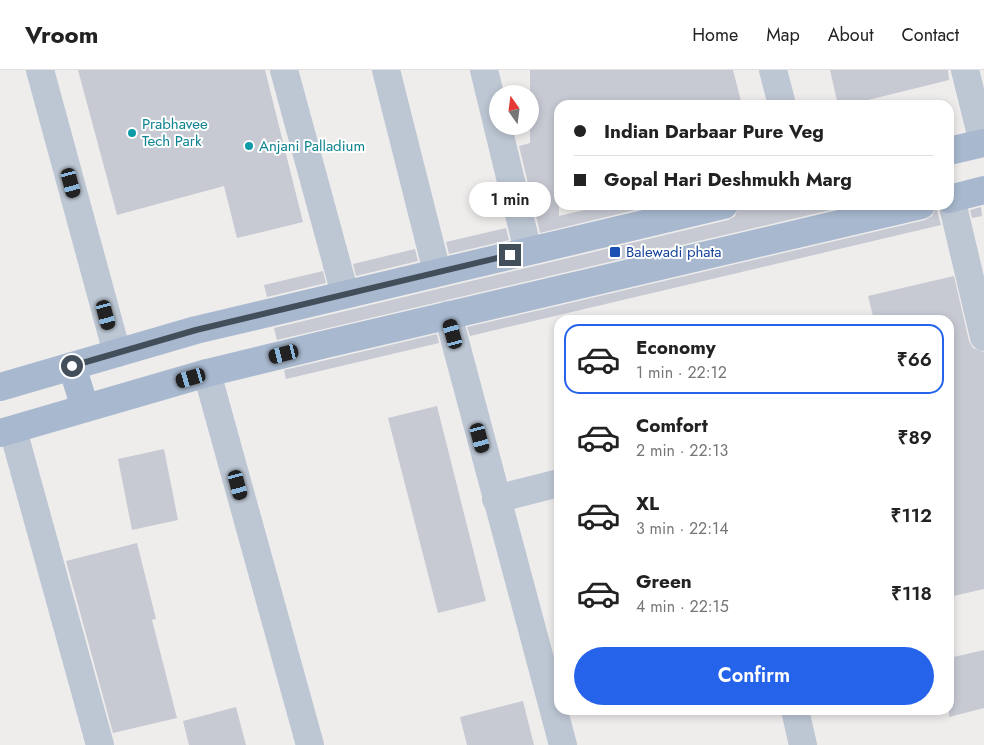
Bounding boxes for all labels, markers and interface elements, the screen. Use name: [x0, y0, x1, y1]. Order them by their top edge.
text: Vroom: [25, 17, 98, 52]
text: Home: [692, 22, 738, 48]
text: Map: [766, 22, 800, 48]
text: About: [828, 22, 873, 48]
text: Contact: [901, 22, 959, 48]
north arrow: [489, 85, 539, 135]
map controls: [489, 85, 539, 135]
place label: Prabhavee Tech Park: [142, 113, 208, 152]
text: Indian Darbaar Pure Veg: [604, 118, 824, 145]
marker: Prabhavee Tech Park: [126, 127, 138, 139]
place label: Anjani Palladium: [259, 135, 365, 157]
marker: Anjani Palladium: [243, 140, 255, 152]
text: Gopal Hari Deshmukh Marg: [604, 166, 852, 193]
car: [59, 167, 82, 199]
callout: 1 min: [469, 182, 551, 218]
text: 1 min: [491, 188, 529, 211]
place label: Balewadi phata: [626, 241, 721, 263]
route end: [499, 244, 521, 266]
marker: Balewadi phata: [608, 245, 622, 259]
car: [94, 299, 117, 331]
car: [441, 318, 464, 350]
text: Economy: [636, 334, 716, 361]
icon: car: [576, 337, 621, 382]
car: [267, 343, 300, 365]
text: ₹66: [897, 346, 932, 373]
route start: [61, 355, 83, 377]
text: 1 min · 22:12: [636, 361, 727, 384]
car: [174, 367, 207, 389]
text: Comfort: [636, 412, 708, 439]
icon: car: [576, 415, 621, 460]
car: [468, 422, 491, 454]
text: ₹89: [898, 424, 932, 451]
text: 2 min · 22:13: [636, 439, 728, 462]
car: [226, 469, 249, 501]
text: XL: [636, 490, 659, 517]
icon: car: [576, 493, 621, 538]
text: ₹112: [891, 502, 932, 529]
text: 3 min · 22:14: [636, 517, 729, 540]
text: Green: [636, 568, 692, 595]
icon: car: [576, 571, 621, 616]
text: ₹118: [891, 580, 932, 607]
text: 4 min · 22:15: [636, 595, 729, 618]
button: Confirm: [574, 647, 934, 705]

